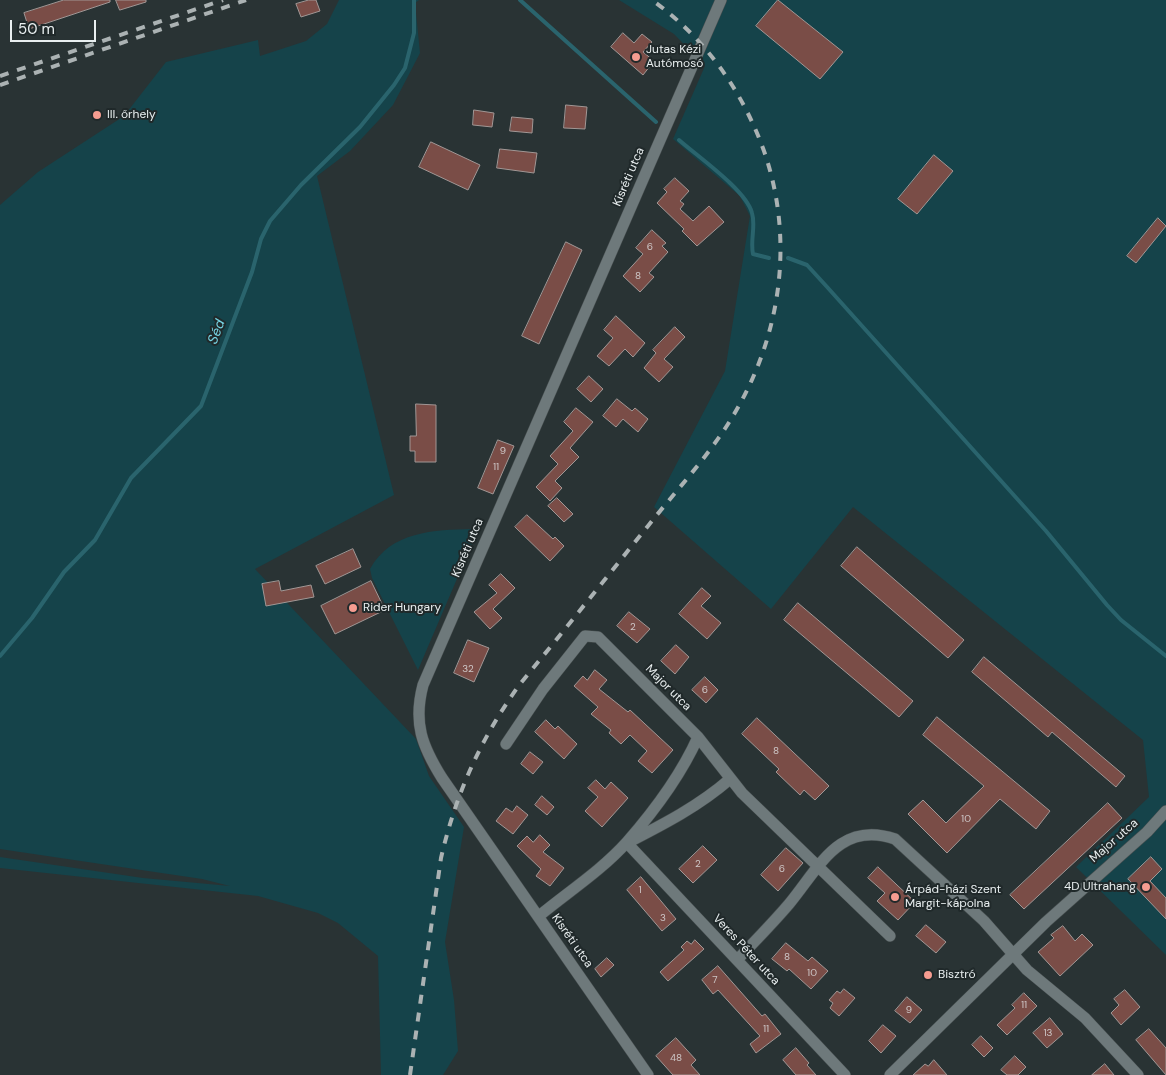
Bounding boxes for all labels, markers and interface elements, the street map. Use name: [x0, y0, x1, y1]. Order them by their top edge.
scale bar: [12, 10, 99, 42]
text: 50 m: [18, 19, 55, 39]
place label: Jutas Kézi Autómosó: [646, 43, 703, 71]
marker: Jutas Kézi Autómosó: [630, 51, 642, 63]
place label: III. őrhely: [107, 108, 156, 122]
marker: III. őrhely: [91, 109, 103, 121]
street label: Kisréti utca: [610, 146, 648, 208]
house number: 6: [647, 241, 653, 253]
house number: 8: [635, 270, 641, 282]
water label: Séd: [205, 317, 229, 347]
house number: 9: [500, 445, 506, 457]
house number: 11: [493, 461, 499, 473]
street label: Kisréti utca: [449, 517, 487, 579]
place label: Rider Hungary: [363, 601, 441, 615]
marker: Rider Hungary: [347, 602, 359, 614]
house number: 2: [630, 621, 636, 633]
street label: Major utca: [642, 662, 694, 714]
house number: 32: [462, 663, 474, 675]
house number: 6: [702, 684, 708, 696]
house number: 8: [773, 745, 779, 757]
house number: 10: [961, 813, 971, 825]
street label: Major utca: [1087, 816, 1141, 866]
house number: 2: [695, 858, 701, 870]
house number: 6: [779, 863, 785, 875]
place label: 4D Ultrahang: [1064, 880, 1136, 894]
marker: 4D Ultrahang: [1140, 881, 1152, 893]
place label: Árpád-házi Szent Margit-kápolna: [905, 883, 1001, 911]
house number: 1: [638, 884, 642, 896]
marker: Árpád-házi Szent Margit-kápolna: [889, 891, 901, 903]
street label: Kisréti utca: [548, 911, 596, 971]
house number: 3: [660, 912, 666, 924]
street label: Veres Péter utca: [710, 912, 782, 988]
house number: 8: [784, 951, 790, 963]
house number: 10: [807, 967, 817, 979]
place label: Bisztró: [938, 968, 976, 982]
marker: Bisztró: [922, 969, 934, 981]
house number: 7: [712, 974, 718, 986]
house number: 11: [1021, 999, 1027, 1011]
house number: 9: [906, 1004, 912, 1016]
house number: 11: [763, 1023, 769, 1035]
house number: 13: [1043, 1027, 1053, 1039]
house number: 48: [670, 1052, 682, 1064]

